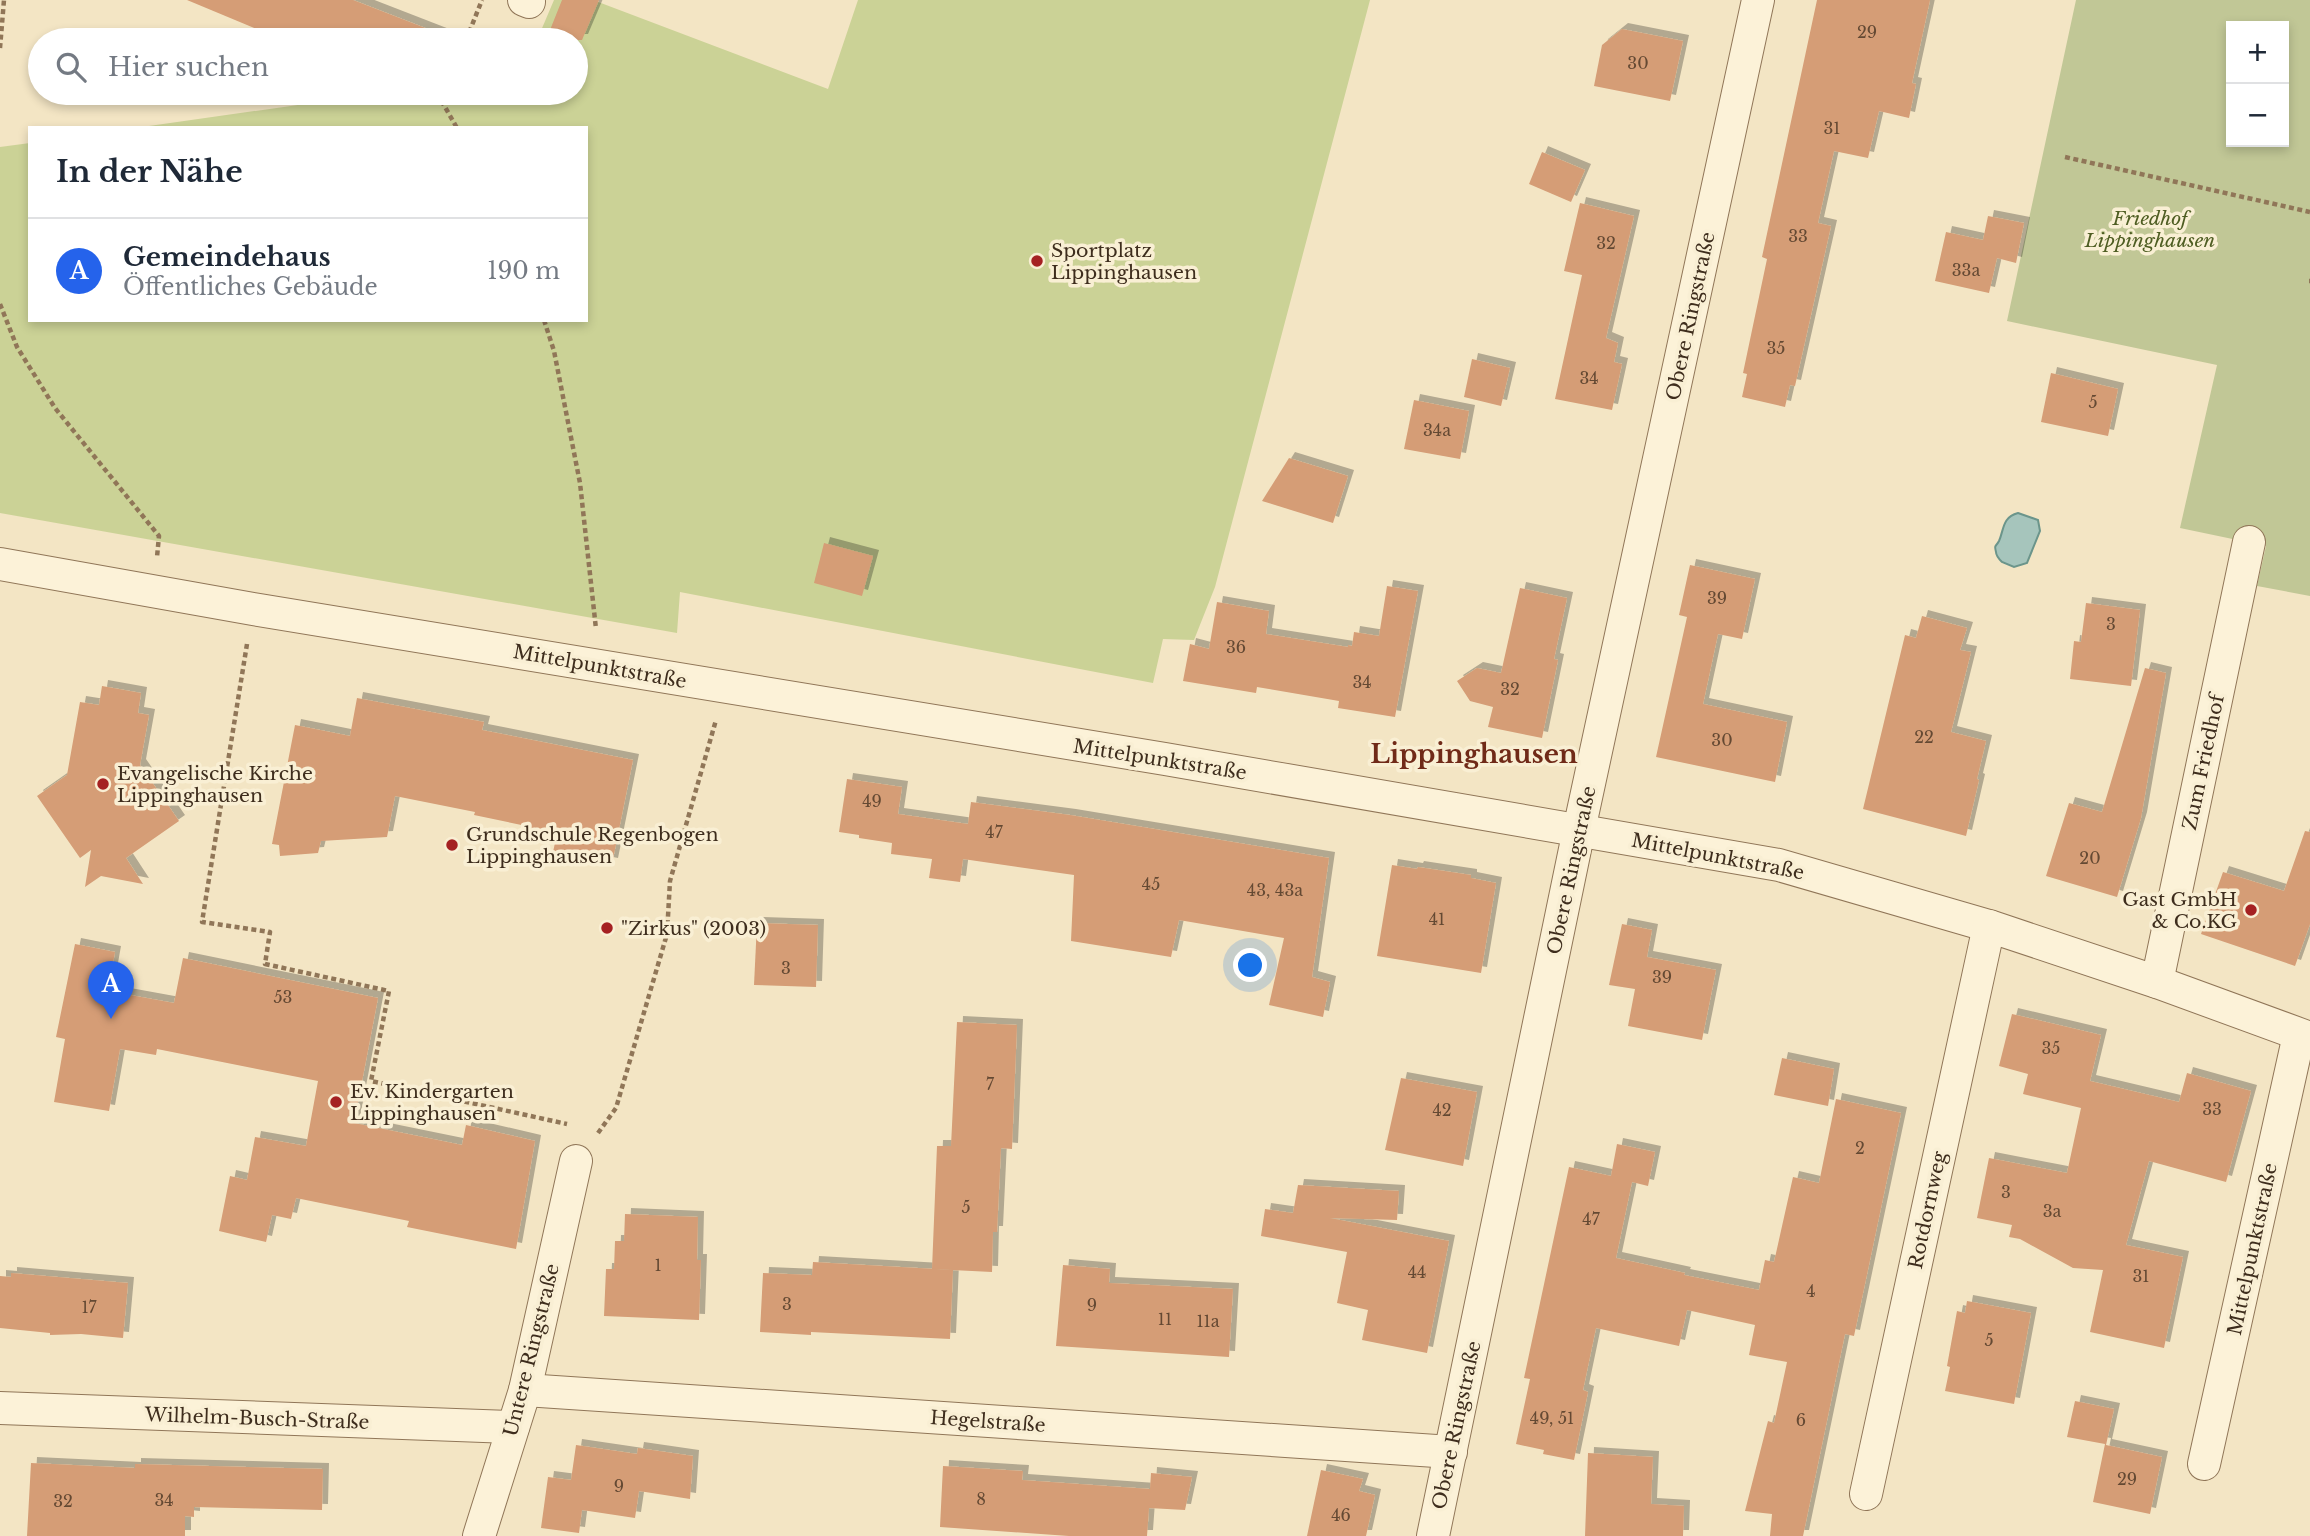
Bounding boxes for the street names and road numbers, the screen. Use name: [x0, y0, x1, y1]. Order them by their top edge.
street label: Obere Ringstraße: [1661, 230, 1720, 402]
street label: Mittelpunktstraße: [511, 640, 688, 693]
street label: Zum Friedhof: [2178, 690, 2230, 832]
street label: Mittelpunktstraße: [1071, 734, 1248, 785]
street label: Obere Ringstraße: [1542, 784, 1601, 956]
street label: Mittelpunktstraße: [1630, 828, 1806, 885]
street label: Rotdornweg: [1904, 1149, 1951, 1271]
street label: Mittelpunktstraße: [2223, 1161, 2282, 1337]
street label: Untere Ringstraße: [499, 1261, 564, 1439]
street label: Obere Ringstraße: [1427, 1339, 1486, 1511]
street label: Wilhelm-Busch-Straße: [143, 1403, 370, 1434]
street label: Hegelstraße: [929, 1406, 1046, 1437]

